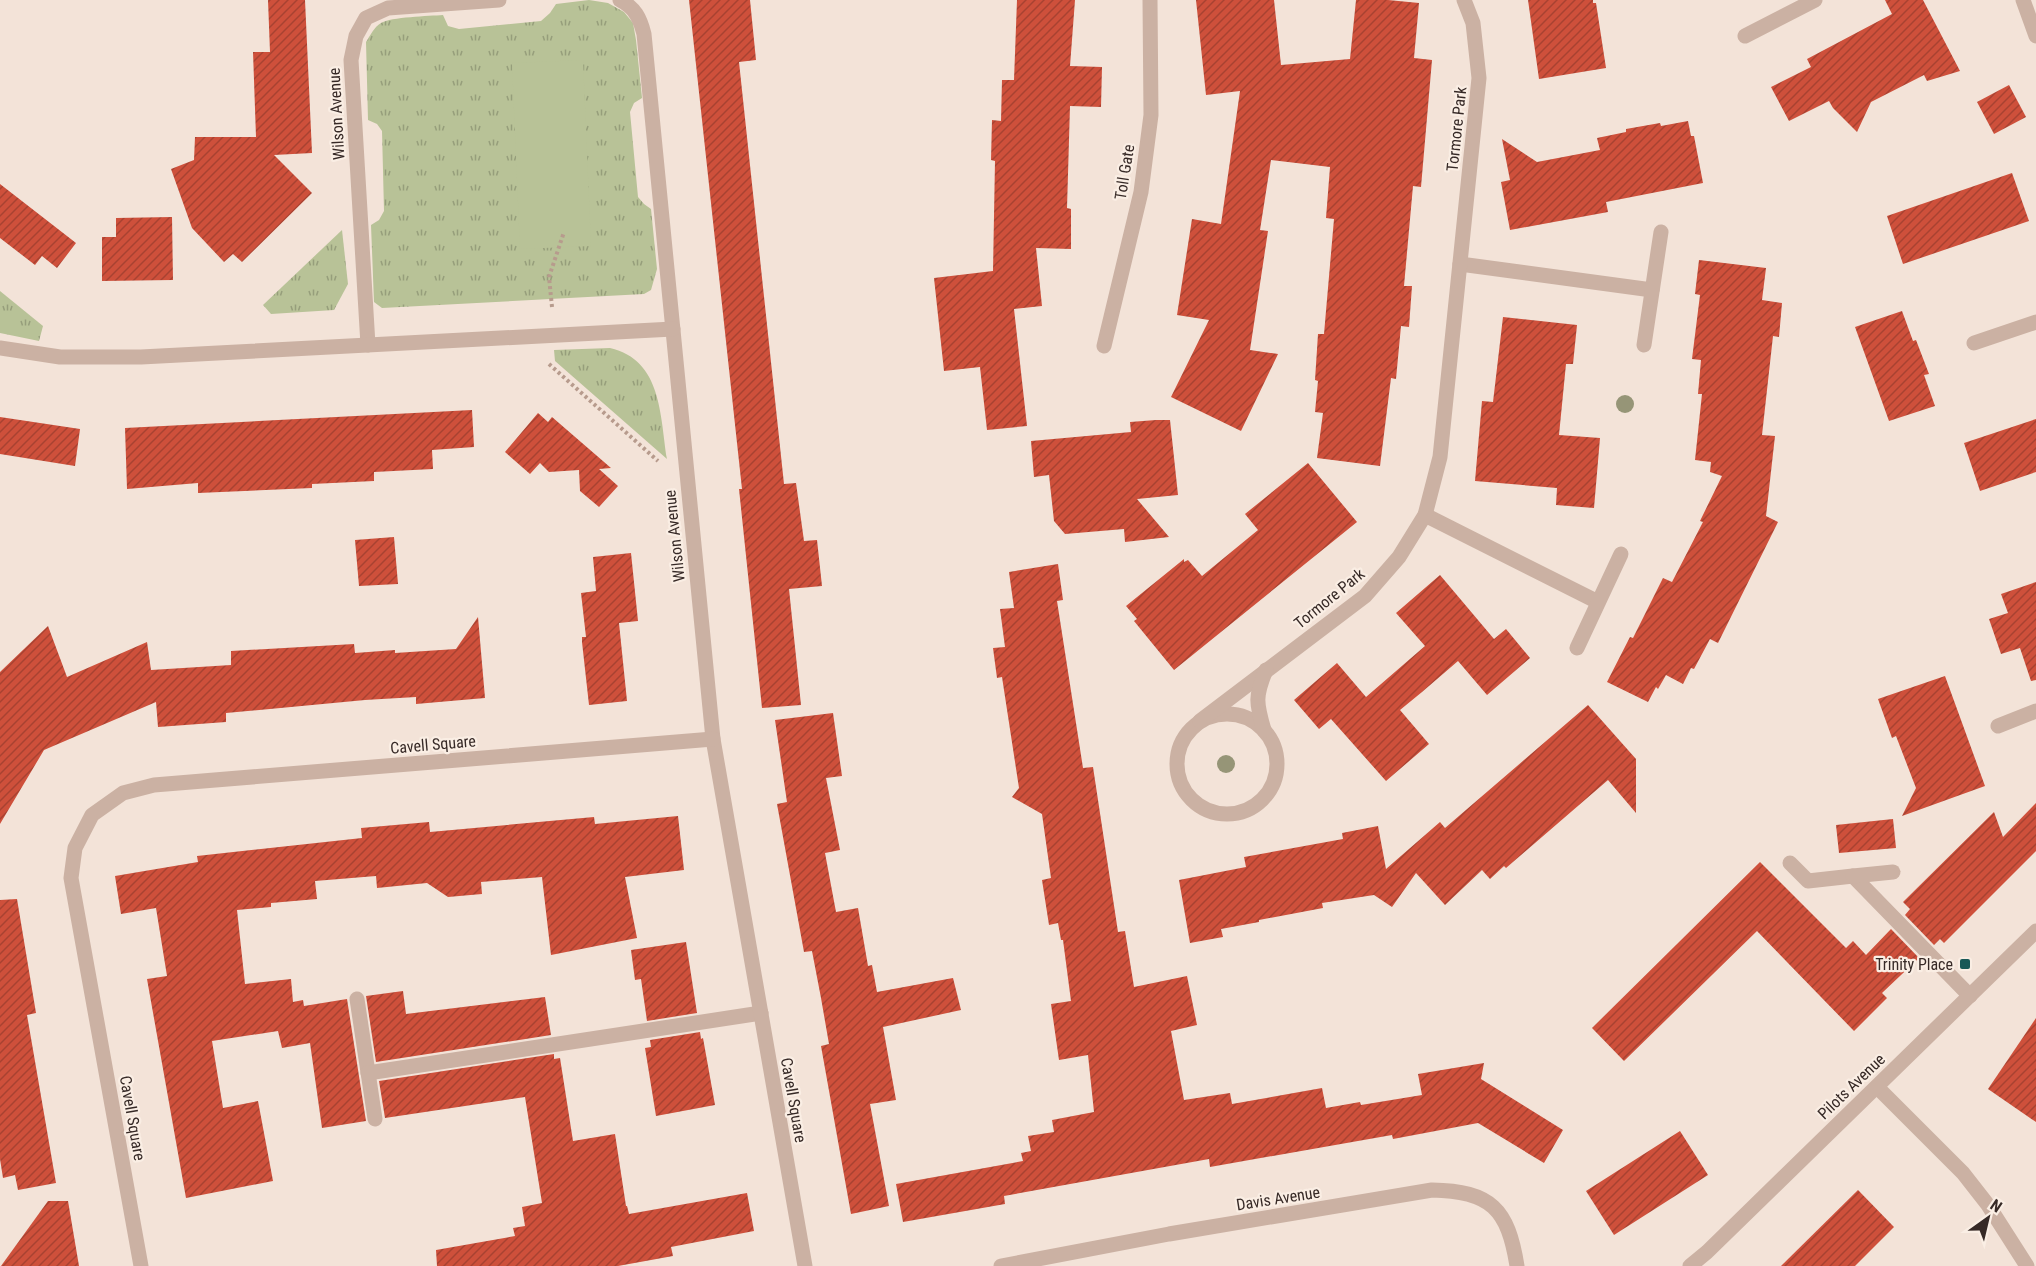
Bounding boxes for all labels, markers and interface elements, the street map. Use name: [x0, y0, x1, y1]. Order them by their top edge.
street label: Wilson Avenue: [325, 67, 348, 161]
street label: Tormore Park: [1443, 85, 1470, 172]
street label: Toll Gate: [1111, 143, 1138, 201]
street label: Wilson Avenue: [660, 489, 689, 583]
street label: Tormore Park: [1290, 564, 1369, 633]
street label: Cavell Square: [389, 731, 477, 758]
place label: Trinity Place: [1875, 955, 1953, 974]
marker: Trinity Place: [1958, 957, 1972, 971]
street label: Pilots Avenue: [1814, 1050, 1889, 1123]
street label: Cavell Square: [777, 1056, 810, 1144]
street label: Cavell Square: [116, 1074, 149, 1162]
street label: Davis Avenue: [1235, 1183, 1321, 1214]
north arrow: [1958, 1188, 2018, 1248]
text: N: [1987, 1195, 2005, 1217]

